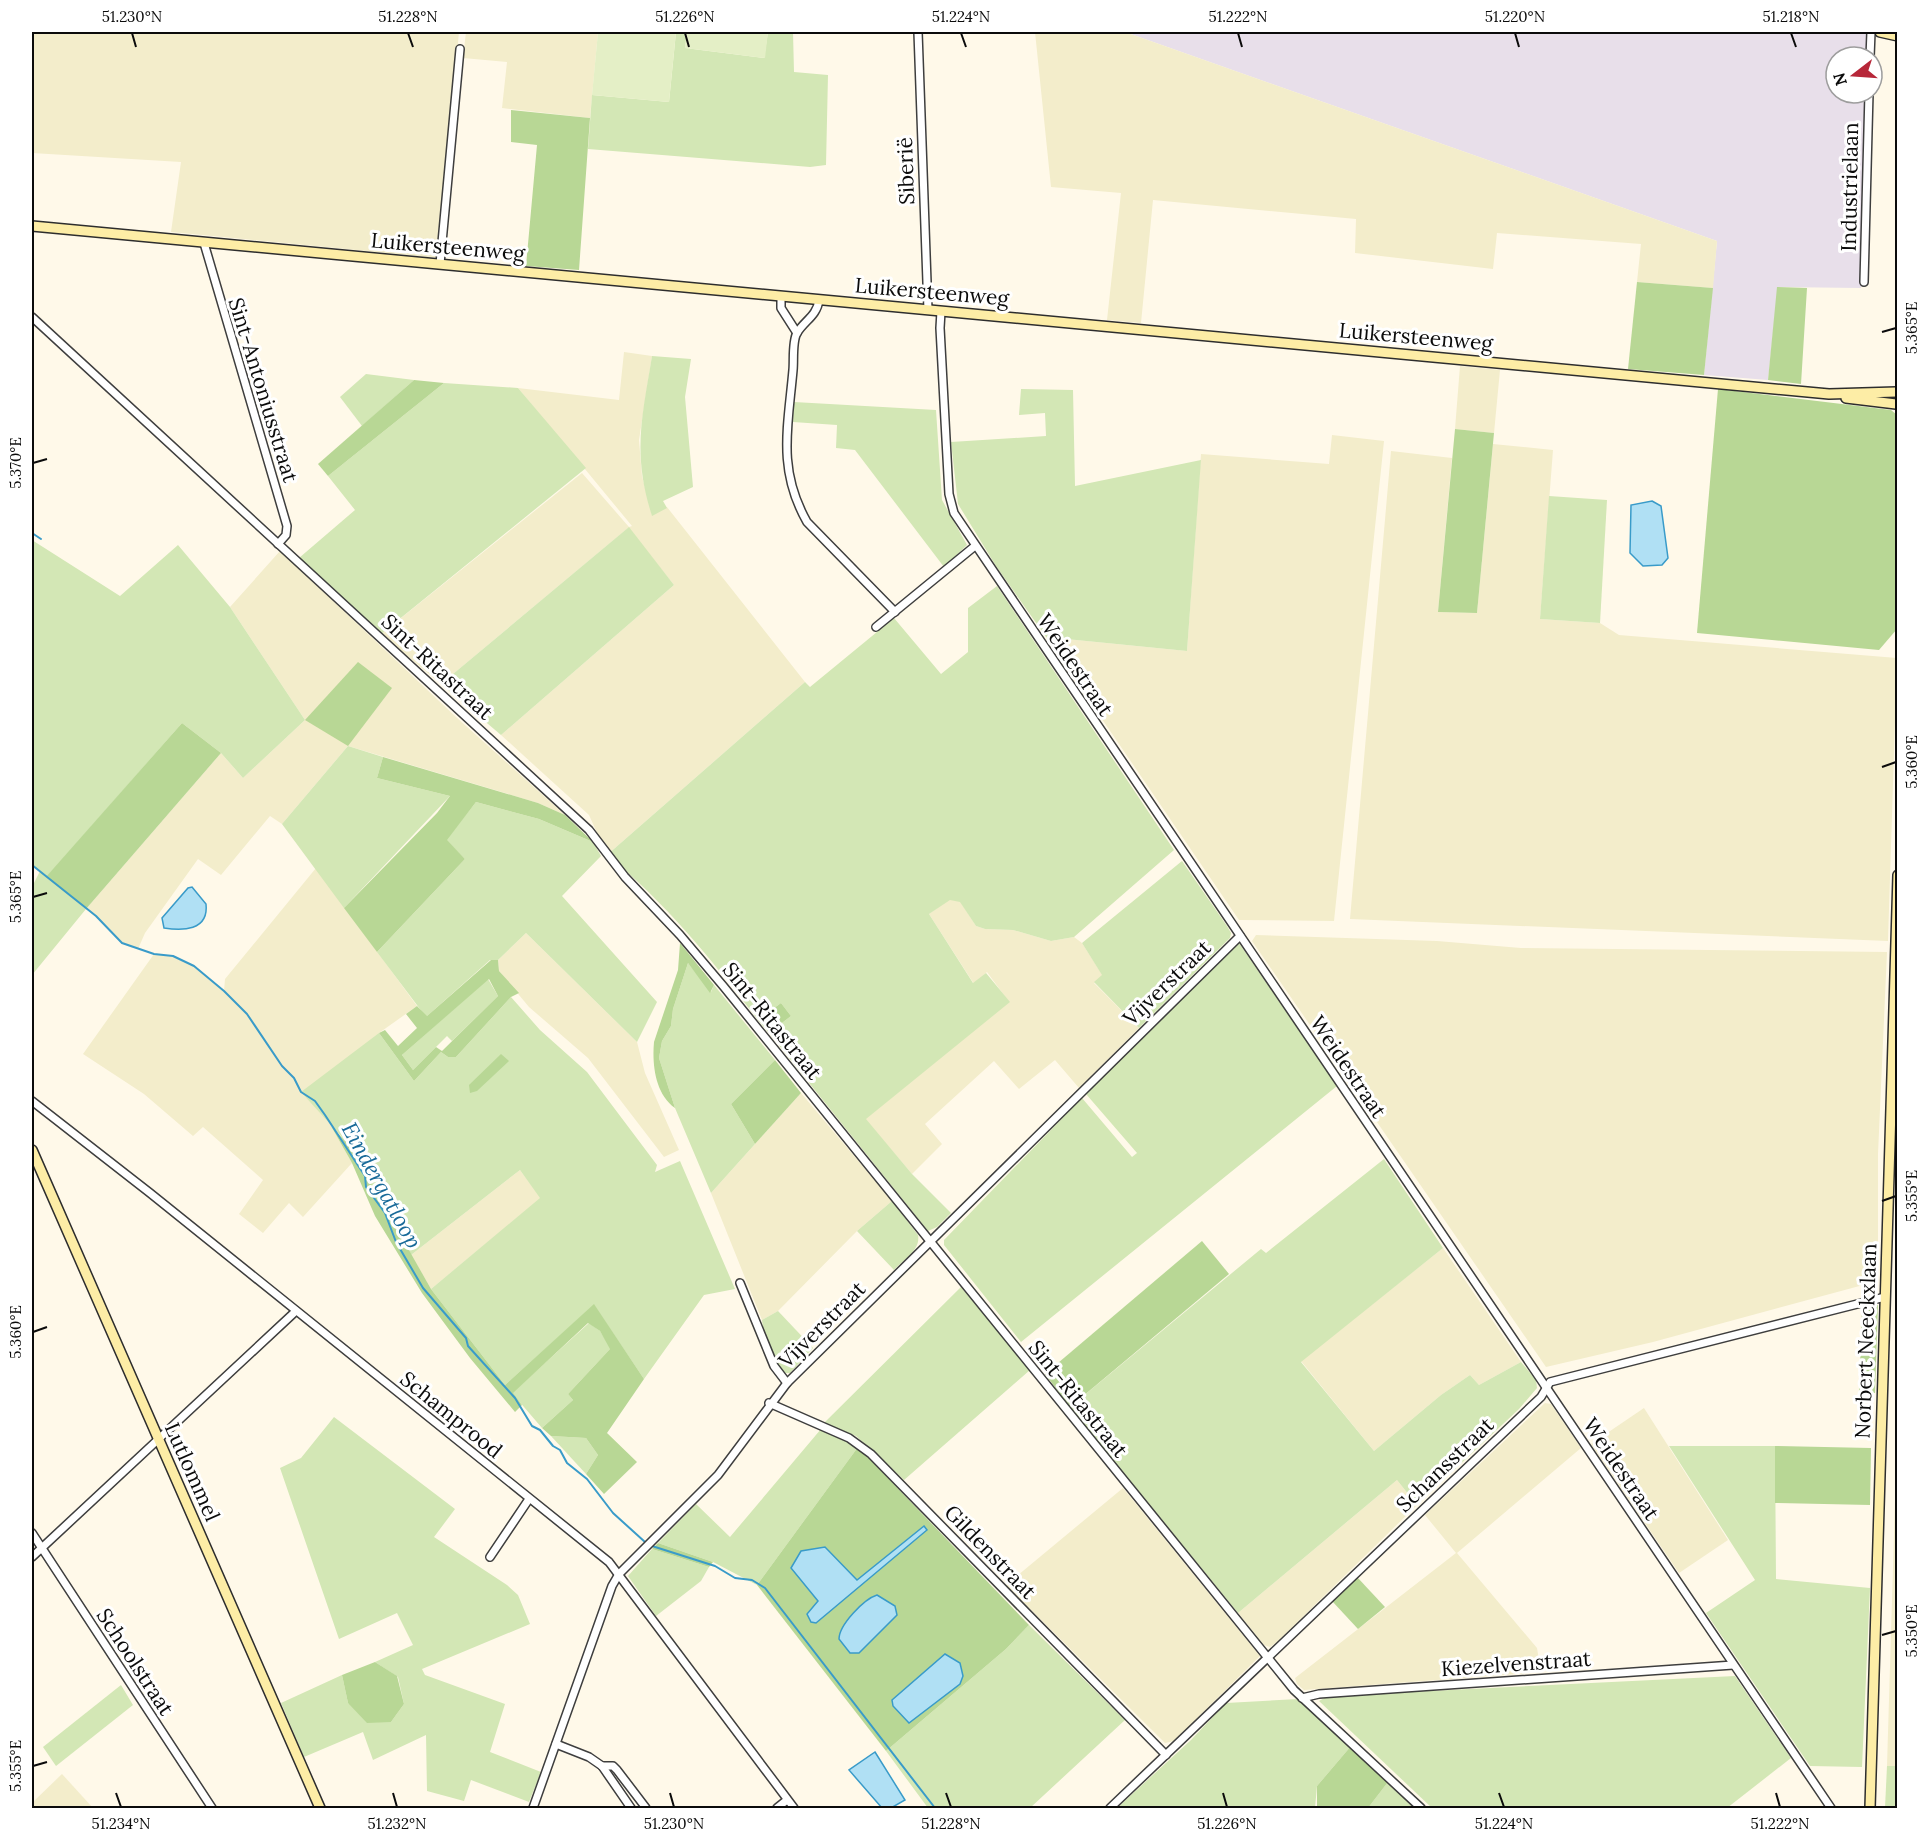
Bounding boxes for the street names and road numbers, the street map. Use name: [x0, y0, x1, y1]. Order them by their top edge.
street label: Industrielaan: [1835, 122, 1864, 252]
street label: Siberië: [891, 137, 920, 205]
street label: Luikersteenweg: [370, 226, 527, 267]
street label: Luikersteenweg: [854, 271, 1011, 312]
street label: Sint-Antoniusstraat: [223, 294, 305, 486]
street label: Luikersteenweg: [1338, 316, 1495, 357]
street label: Sint-Ritastraat: [376, 608, 500, 726]
street label: Weidestraat: [1031, 608, 1120, 722]
street label: Vijverstraat: [1116, 933, 1217, 1032]
street label: Sint-Ritastraat: [717, 957, 828, 1085]
street label: Weidestraat: [1304, 1010, 1393, 1124]
street label: Norbert Neeckxlaan: [1849, 1243, 1882, 1439]
street label: Vijverstraat: [772, 1275, 871, 1375]
street label: Sint-Ritastraat: [1023, 1335, 1134, 1463]
street label: Schamprood: [395, 1365, 508, 1464]
street label: Schansstraat: [1390, 1411, 1500, 1518]
street label: Weidestraat: [1577, 1412, 1666, 1526]
street label: Lutlommel: [159, 1418, 226, 1525]
street label: Gildenstraat: [939, 1499, 1043, 1605]
street label: Schoolstraat: [91, 1603, 181, 1721]
street label: Kiezelvenstraat: [1440, 1645, 1593, 1682]

